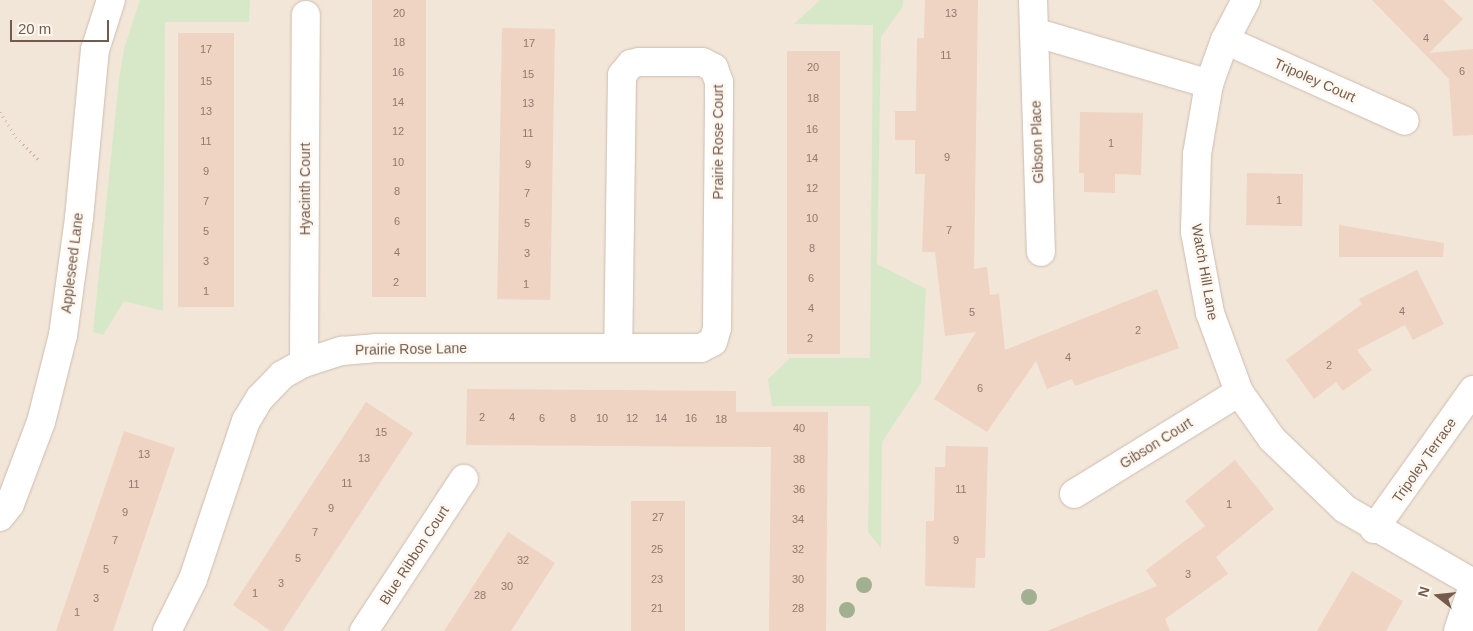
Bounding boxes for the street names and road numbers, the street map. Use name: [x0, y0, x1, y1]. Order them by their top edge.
street label: Tripoley Court: [1272, 55, 1358, 105]
street label: Prairie Rose Court: [710, 84, 726, 200]
street label: Gibson Place: [1027, 100, 1047, 184]
street label: Hyacinth Court: [297, 143, 313, 235]
street label: Appleseed Lane: [57, 212, 87, 314]
street label: Watch Hill Lane: [1188, 223, 1222, 321]
street label: Prairie Rose Lane: [355, 340, 467, 358]
street label: Gibson Court: [1117, 414, 1195, 472]
street label: Tripoley Terrace: [1388, 414, 1460, 506]
street label: Blue Ribbon Court: [376, 502, 452, 608]

